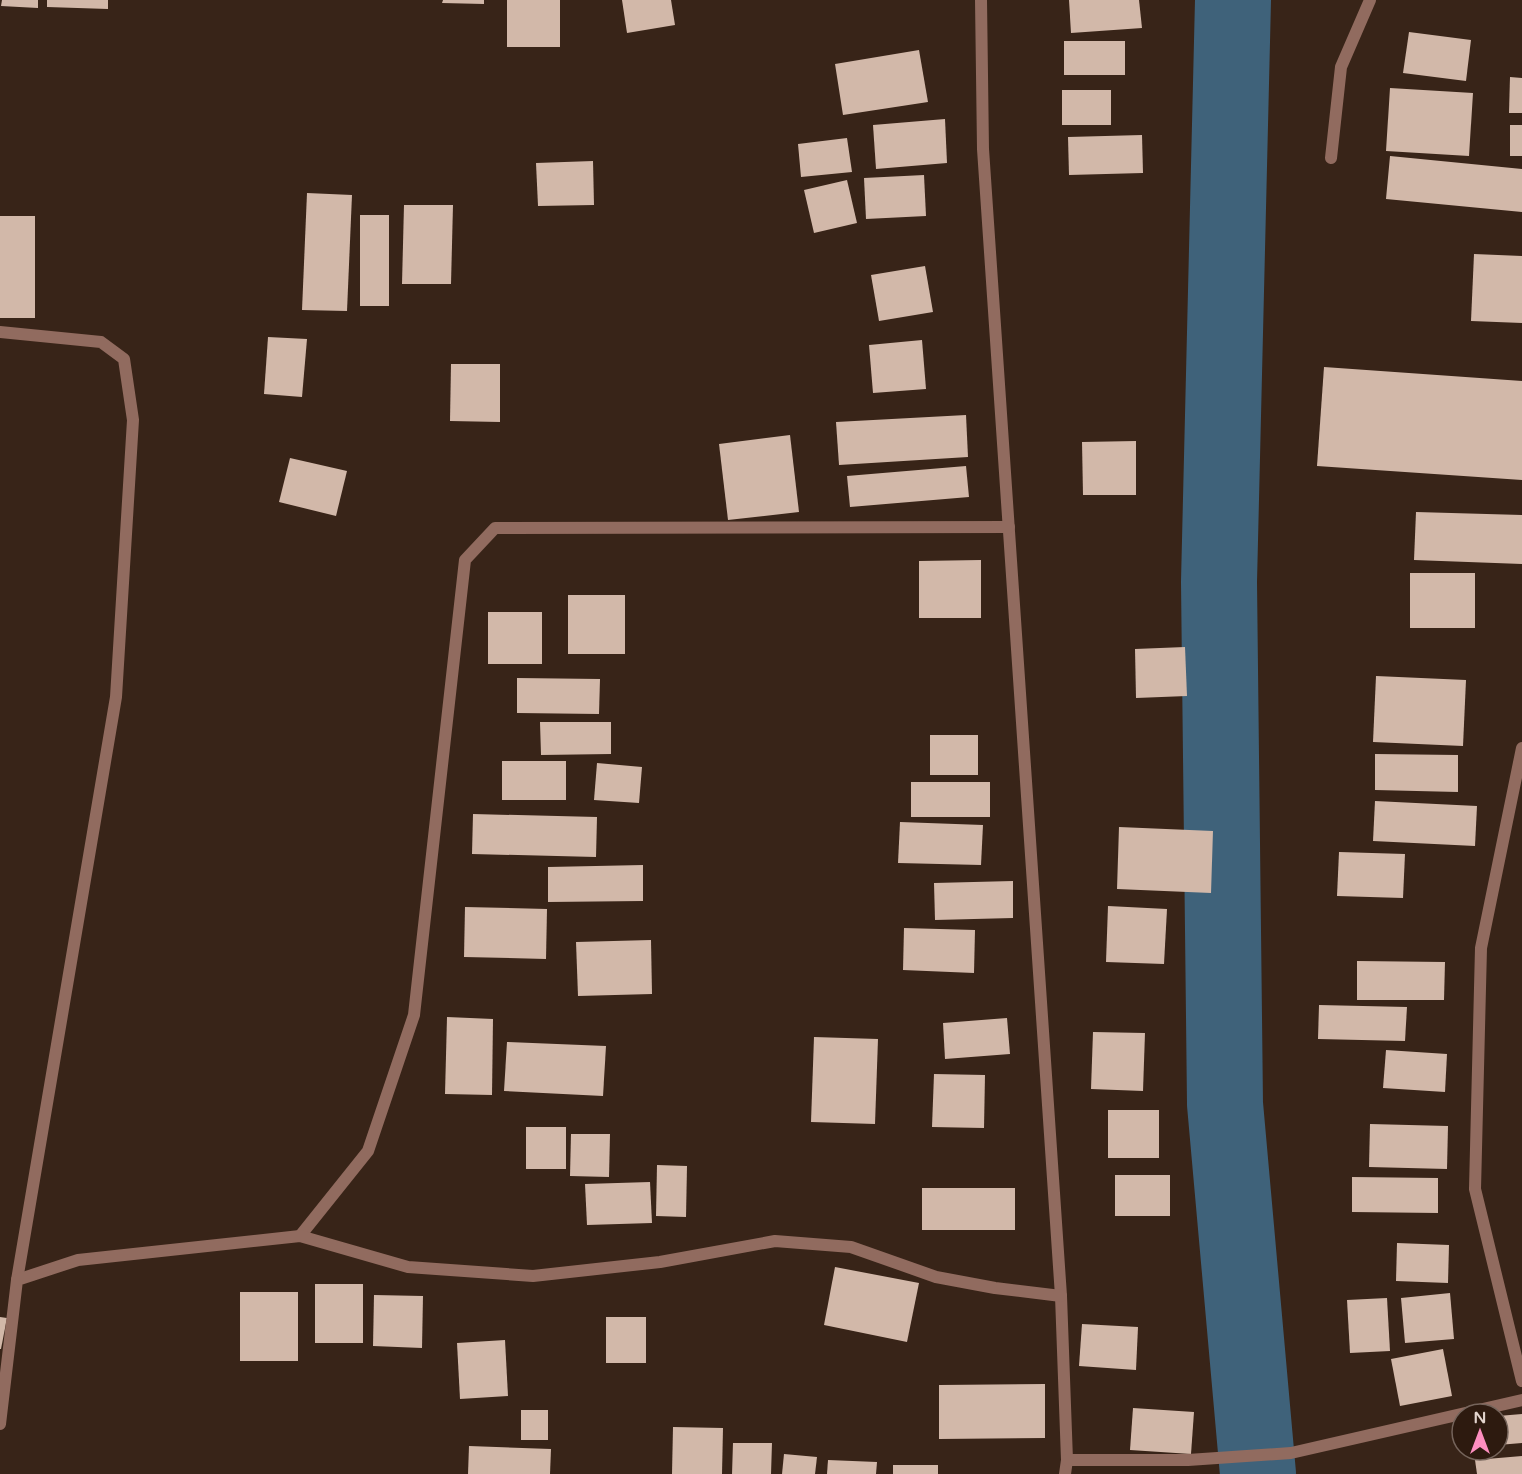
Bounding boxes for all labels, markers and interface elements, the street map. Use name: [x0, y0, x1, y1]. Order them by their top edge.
north arrow: [1450, 1402, 1510, 1462]
text: N: [1474, 1408, 1486, 1428]

